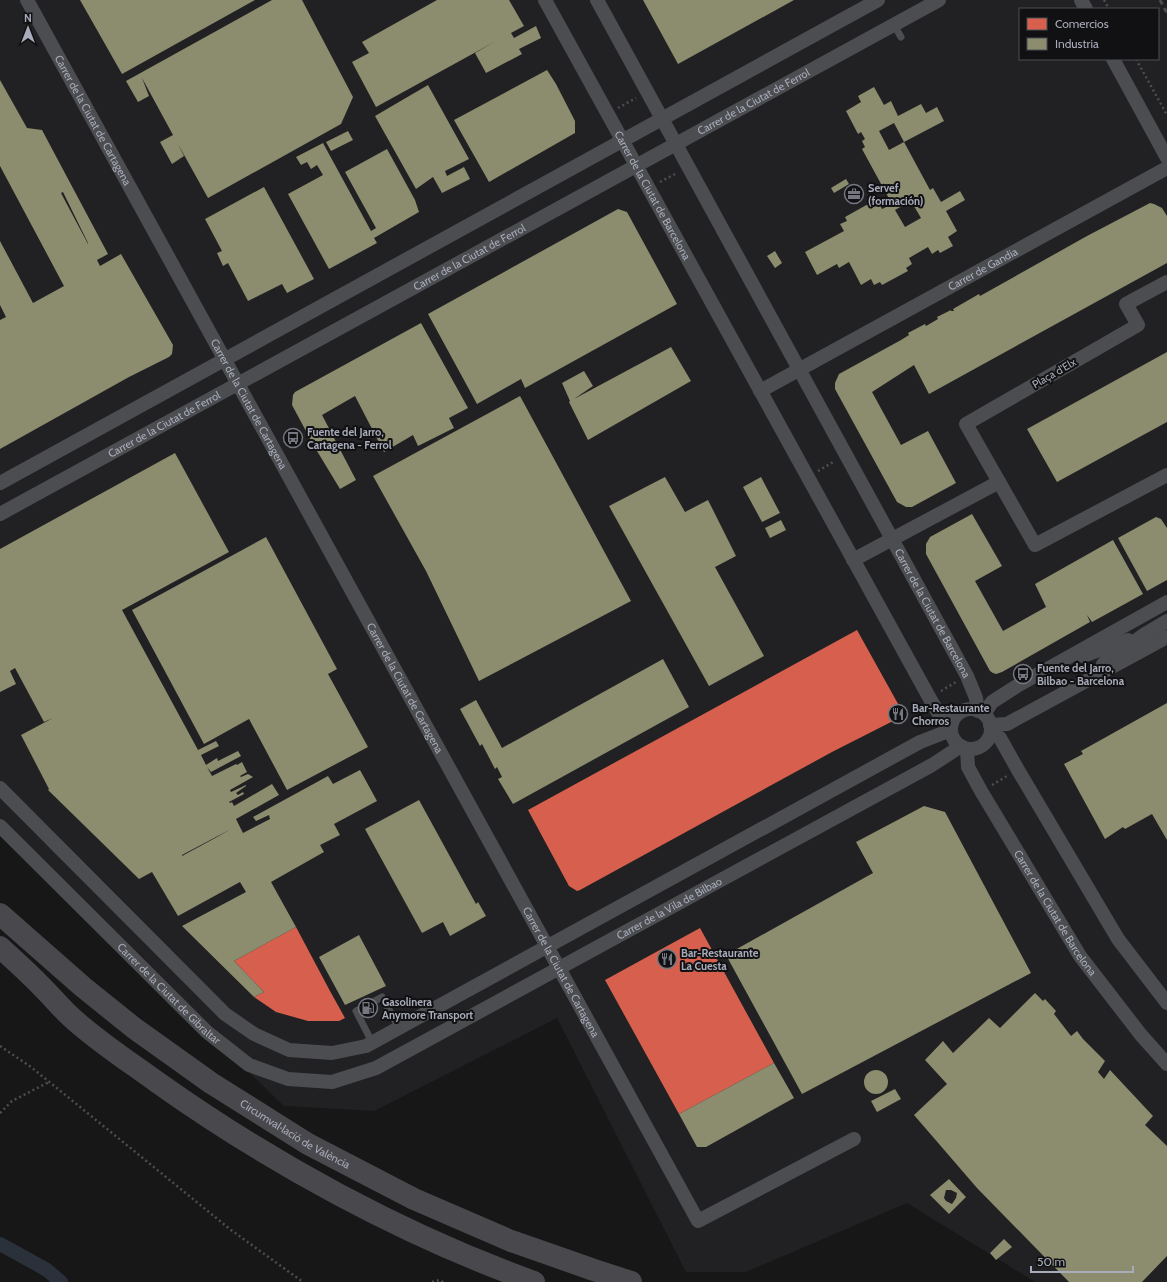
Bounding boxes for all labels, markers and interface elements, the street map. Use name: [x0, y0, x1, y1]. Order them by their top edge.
north arrow: [8, 8, 48, 48]
legend: [1019, 8, 1159, 60]
text: N: [24, 11, 32, 25]
text: Comercios: [1055, 16, 1109, 31]
text: Industria: [1055, 36, 1099, 51]
street label: Carrer de la Ciutat de Cartagena: [52, 52, 135, 188]
street label: Carrer de la Ciutat de Ferrol: [695, 65, 813, 138]
street label: Carrer de la Ciutat de Barcelona: [611, 128, 694, 263]
place label: Servef (formación): [868, 181, 923, 208]
office icon: Servef (formación): [843, 183, 865, 205]
street label: Carrer de la Ciutat de Ferrol: [411, 221, 528, 294]
street label: Carrer de Gandia: [945, 244, 1021, 294]
street label: Carrer de la Ciutat de Cartagena: [208, 336, 291, 472]
street label: Plaça d'Elx: [1029, 354, 1079, 391]
street label: Carrer de la Ciutat de Ferrol: [105, 388, 223, 461]
place label: Fuente del Jarro, Cartagena - Ferrol: [307, 425, 392, 452]
bus stop icon: Fuente del Jarro, Cartagena - Ferrol: [282, 427, 304, 449]
street label: Carrer de la Ciutat de Barcelona: [892, 546, 974, 681]
street label: Carrer de la Ciutat de Cartagena: [364, 620, 447, 756]
place label: Fuente del Jarro, Bilbao - Barcelona: [1037, 661, 1125, 688]
bus stop icon: Fuente del Jarro, Bilbao - Barcelona: [1012, 663, 1034, 685]
place label: Bar-Restaurante Chorros: [912, 701, 990, 728]
restaurant icon: Bar-Restaurante Chorros: [887, 703, 909, 725]
street label: Carrer de la Ciutat de Barcelona: [1011, 847, 1100, 979]
street label: Carrer de la Vila de Bilbao: [614, 874, 724, 943]
street label: Carrer de la Ciutat de Cartagena: [520, 904, 603, 1040]
street label: Carrer de la Ciutat de Gibraltar: [114, 940, 224, 1047]
place label: Bar-Restaurante La Cuesta: [681, 946, 759, 973]
restaurant icon: Bar-Restaurante La Cuesta: [656, 948, 678, 970]
place label: Gasolinera Anymore Transport: [382, 995, 473, 1022]
fuel station icon: Gasolinera Anymore Transport: [357, 997, 379, 1019]
street label: Circumval·lació de València: [237, 1096, 353, 1172]
scale bar: [1031, 1248, 1133, 1274]
text: 50 m: [1037, 1254, 1065, 1269]

